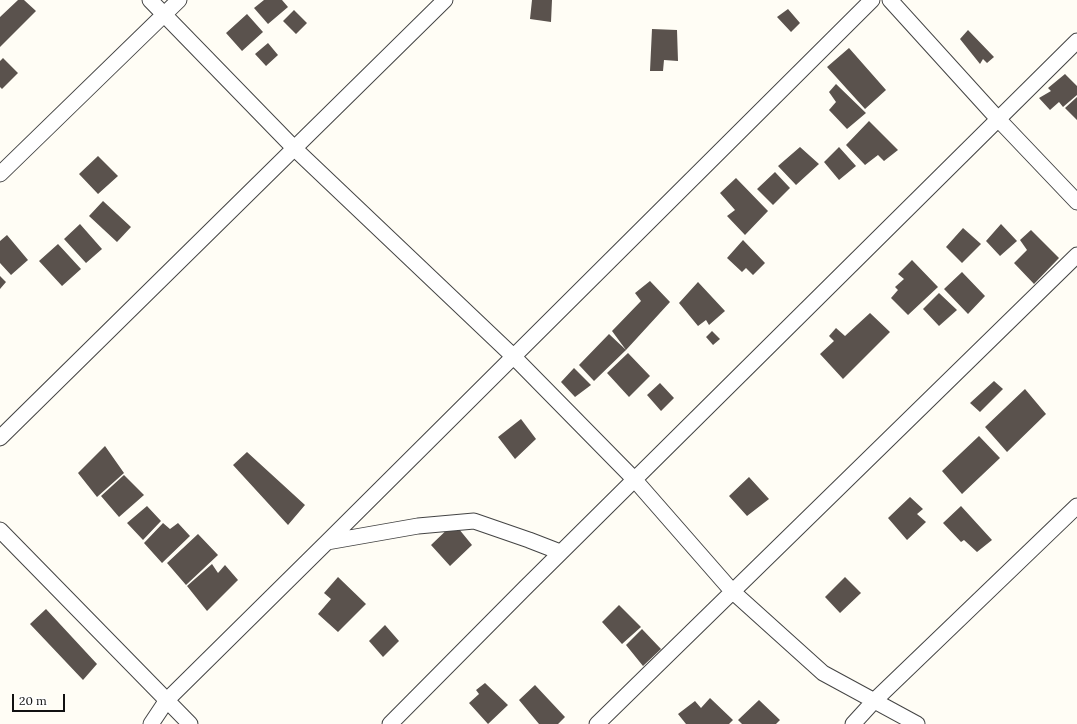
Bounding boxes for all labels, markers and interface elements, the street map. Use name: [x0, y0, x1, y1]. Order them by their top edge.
scale bar: [14, 686, 67, 712]
text: 20 m: [19, 693, 47, 708]

